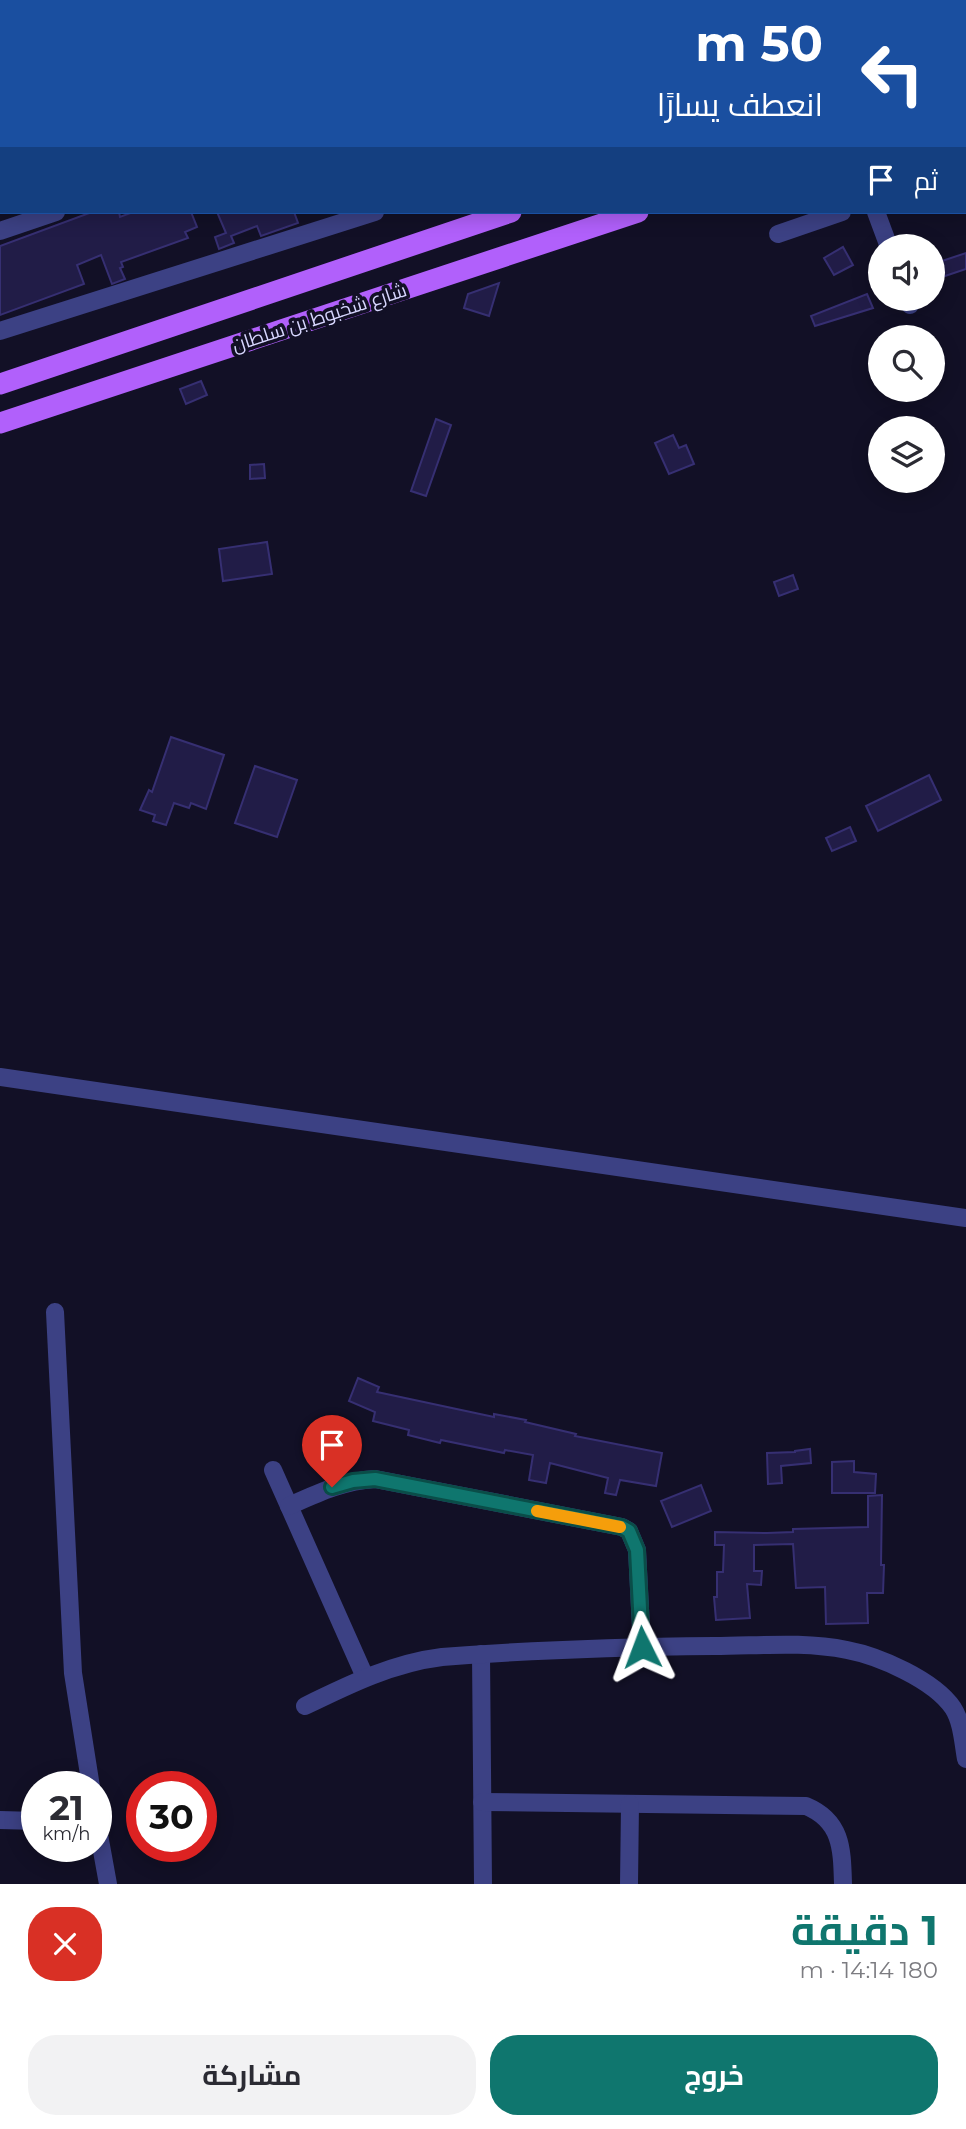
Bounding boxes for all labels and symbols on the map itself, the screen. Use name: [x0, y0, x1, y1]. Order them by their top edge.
street label: شارع شخبوط بن سلطان: [229, 278, 410, 358]
pin: [302, 1415, 362, 1487]
position arrow: [605, 1610, 679, 1684]
speed limit sign: 30: [126, 1771, 217, 1862]

